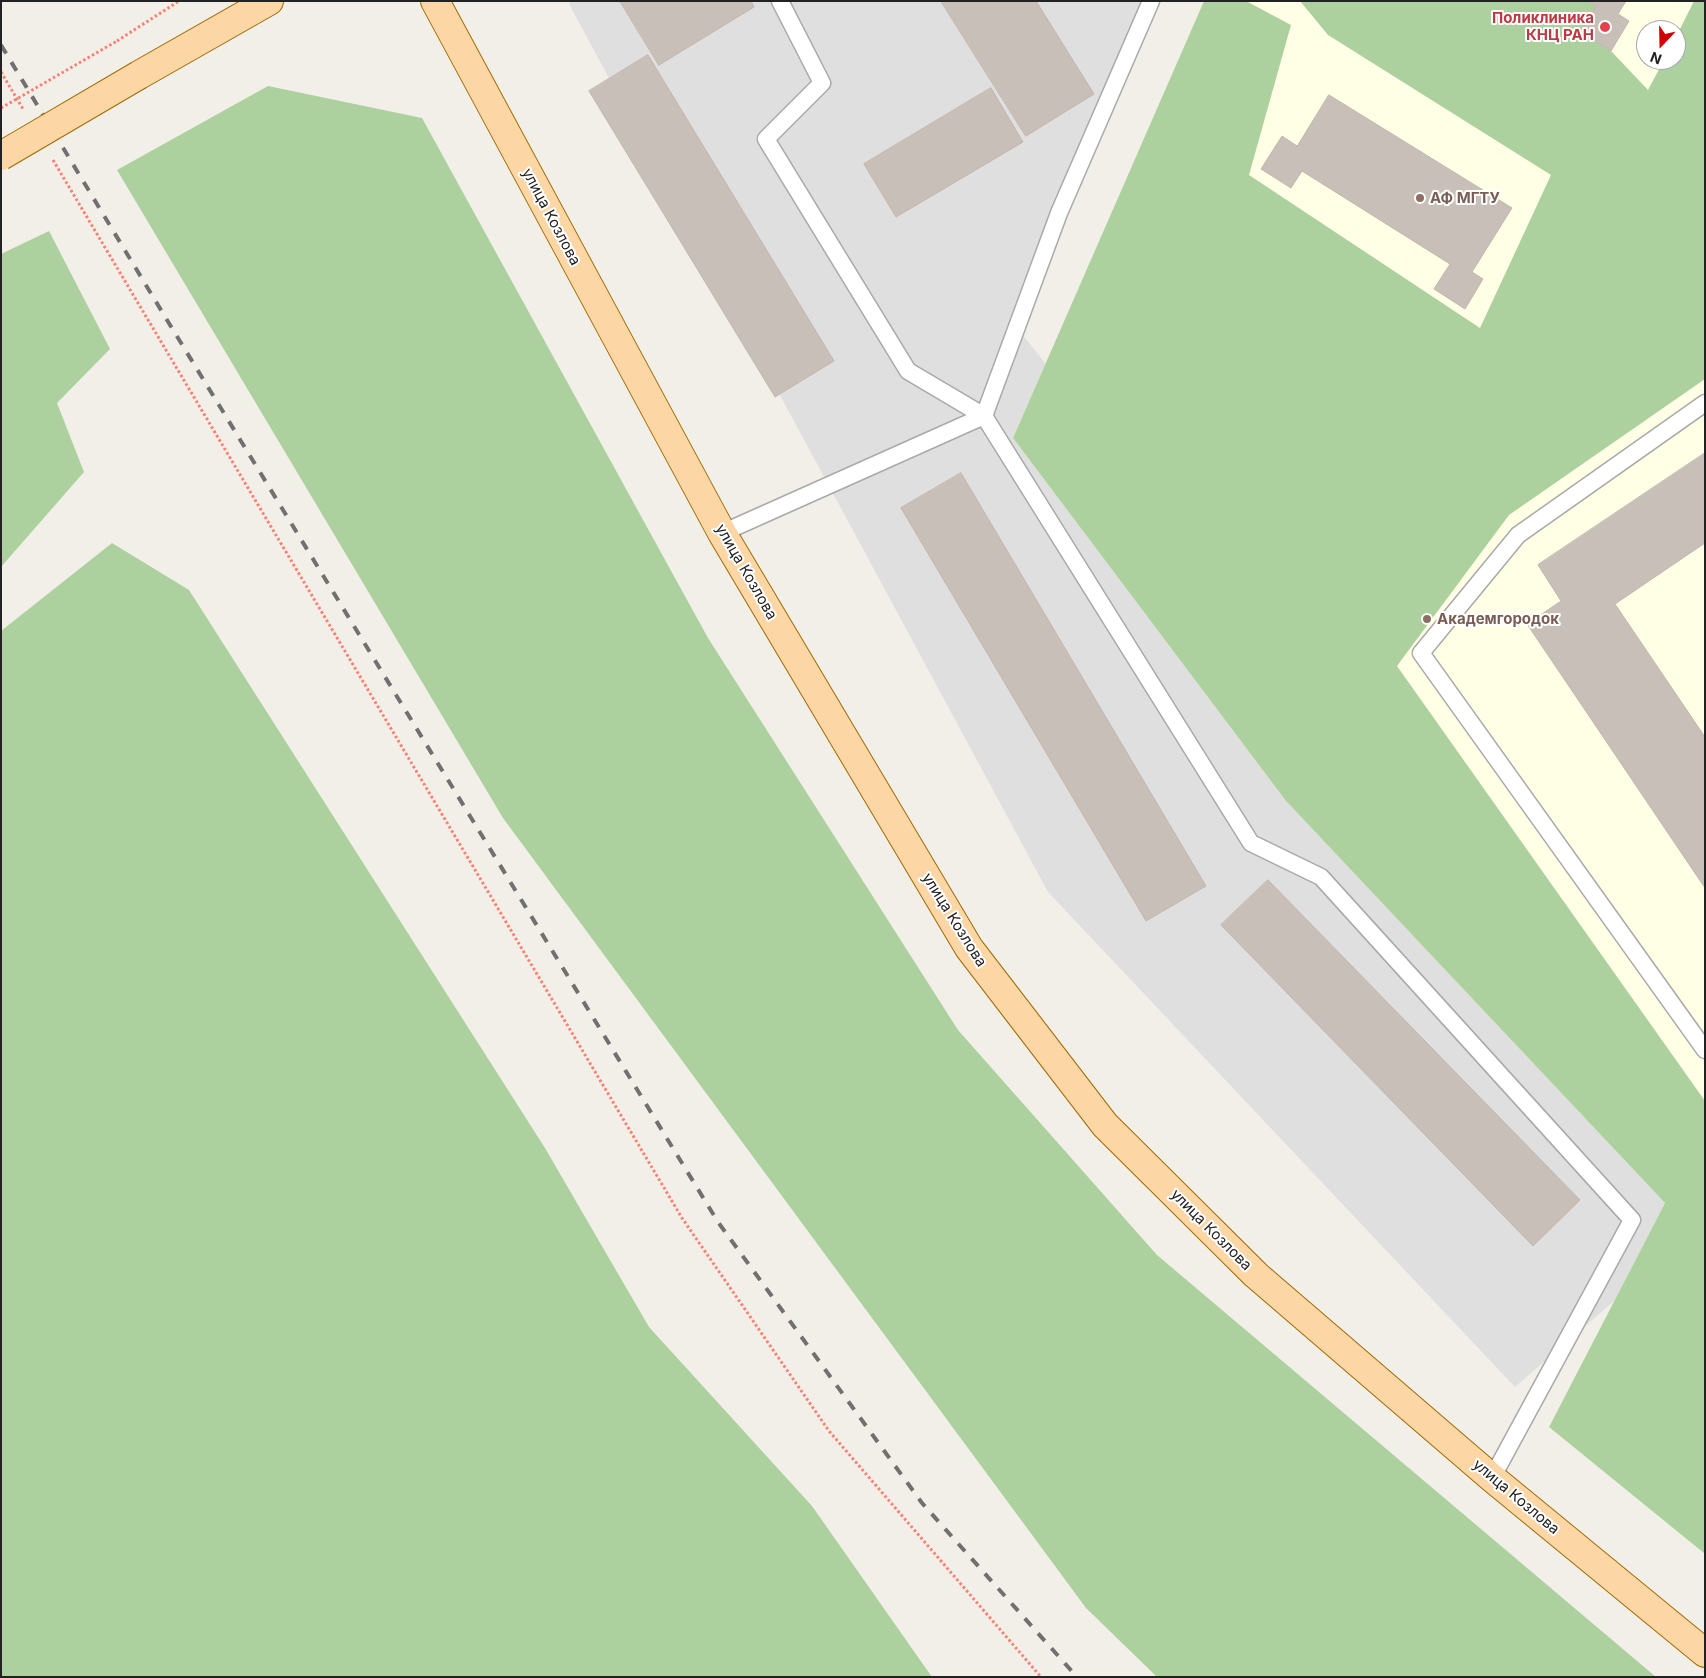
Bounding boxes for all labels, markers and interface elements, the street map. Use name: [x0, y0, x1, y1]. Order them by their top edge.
place label: Поликлиника КНЦ РАН: [1492, 9, 1594, 44]
marker: Поликлиника КНЦ РАН: [1598, 20, 1612, 34]
north arrow: [1636, 20, 1686, 70]
text: N: [1648, 49, 1664, 68]
street label: улица Козлова: [518, 165, 584, 269]
place label: АФ МГТУ: [1430, 189, 1500, 207]
marker: АФ МГТУ: [1414, 192, 1426, 204]
street label: улица Козлова: [711, 521, 781, 623]
place label: Академгородок: [1437, 610, 1559, 628]
marker: Академгородок: [1421, 613, 1433, 625]
street label: улица Козлова: [918, 870, 990, 970]
street label: улица Козлова: [1167, 1186, 1255, 1274]
street label: улица Козлова: [1469, 1456, 1563, 1538]

